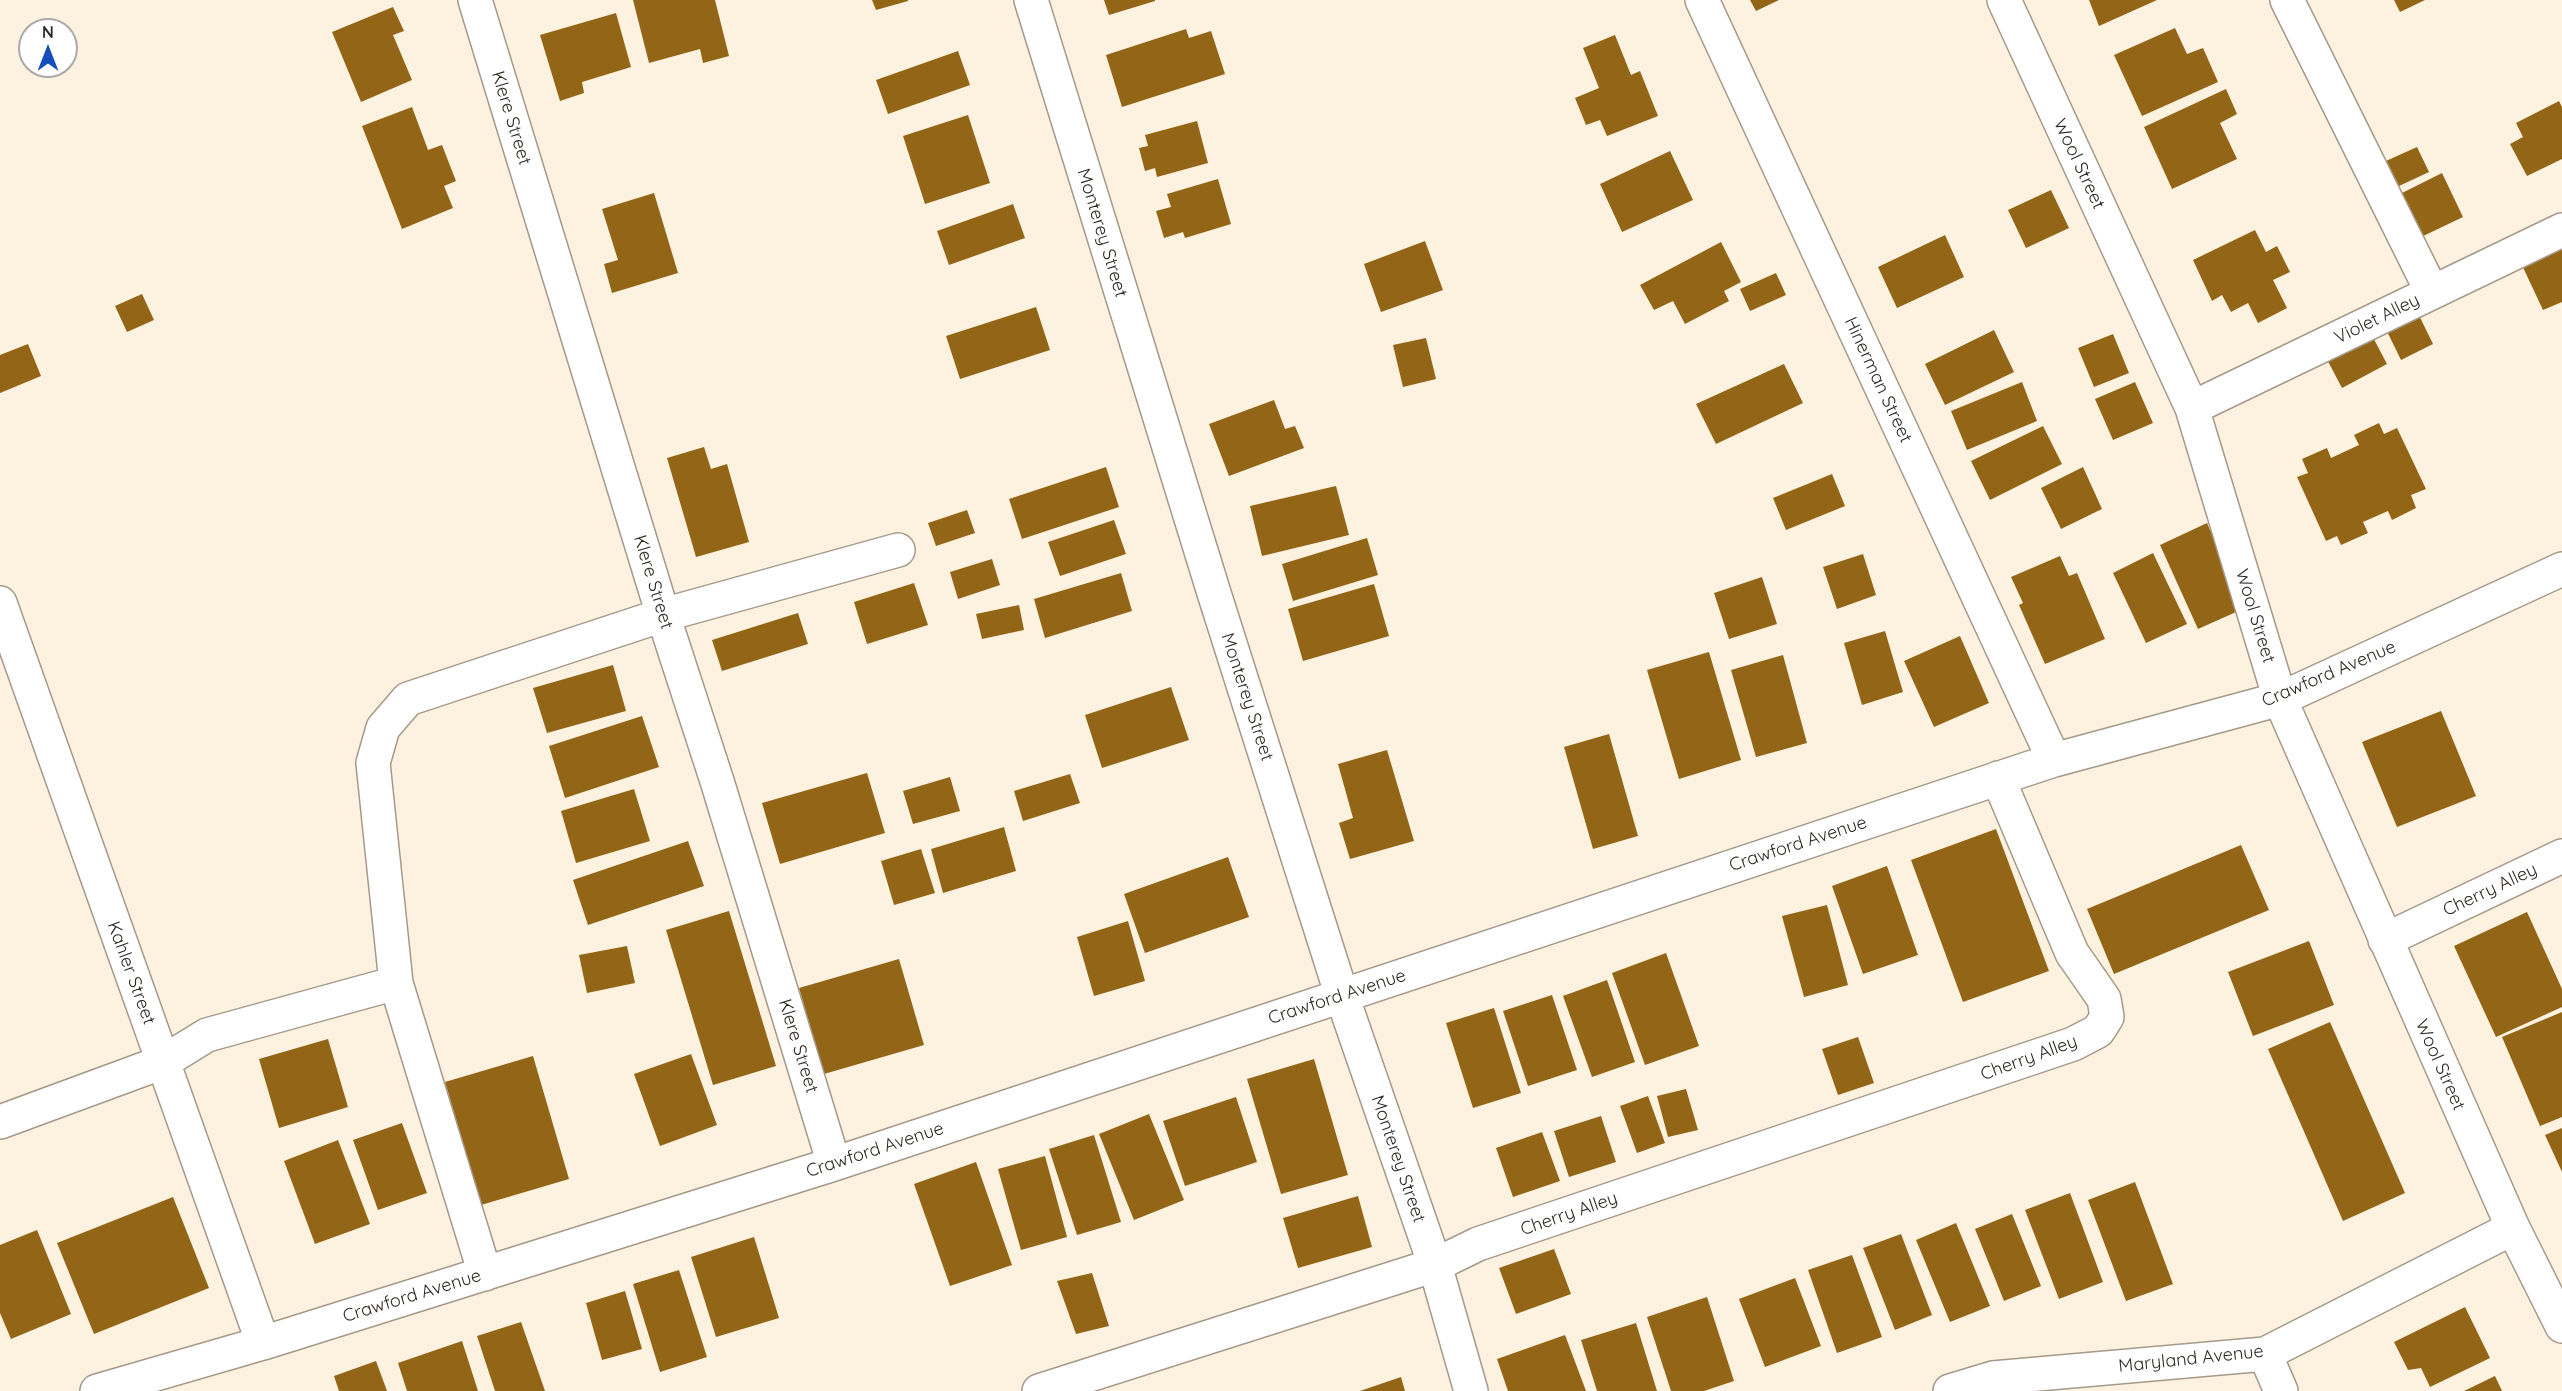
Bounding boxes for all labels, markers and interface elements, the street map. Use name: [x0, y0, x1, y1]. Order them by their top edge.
north arrow: [18, 18, 78, 78]
text: N: [42, 22, 54, 42]
street label: Klere Street: [486, 68, 536, 168]
street label: Wool Street: [2049, 115, 2109, 213]
street label: Monterey Street: [1072, 166, 1132, 300]
street label: Violet Alley: [2331, 289, 2423, 349]
street label: Hinerman Street: [1839, 314, 1917, 446]
street label: Klere Street: [628, 532, 678, 632]
street label: Wool Street: [2230, 566, 2280, 666]
street label: Monterey Street: [1216, 630, 1278, 764]
street label: Crawford Avenue: [2259, 636, 2399, 712]
street label: Crawford Avenue: [1726, 812, 1870, 876]
street label: Cherry Alley: [2440, 859, 2540, 921]
street label: Kahler Street: [102, 918, 160, 1028]
street label: Crawford Avenue: [1265, 965, 1409, 1029]
street label: Klere Street: [773, 996, 823, 1096]
street label: Wool Street: [2410, 1016, 2470, 1114]
street label: Cherry Alley: [1978, 1031, 2080, 1085]
street label: Monterey Street: [1366, 1092, 1430, 1226]
street label: Crawford Avenue: [803, 1118, 947, 1182]
street label: Cherry Alley: [1518, 1187, 1620, 1241]
street label: Crawford Avenue: [340, 1265, 484, 1327]
street label: Maryland Avenue: [2117, 1341, 2265, 1377]

